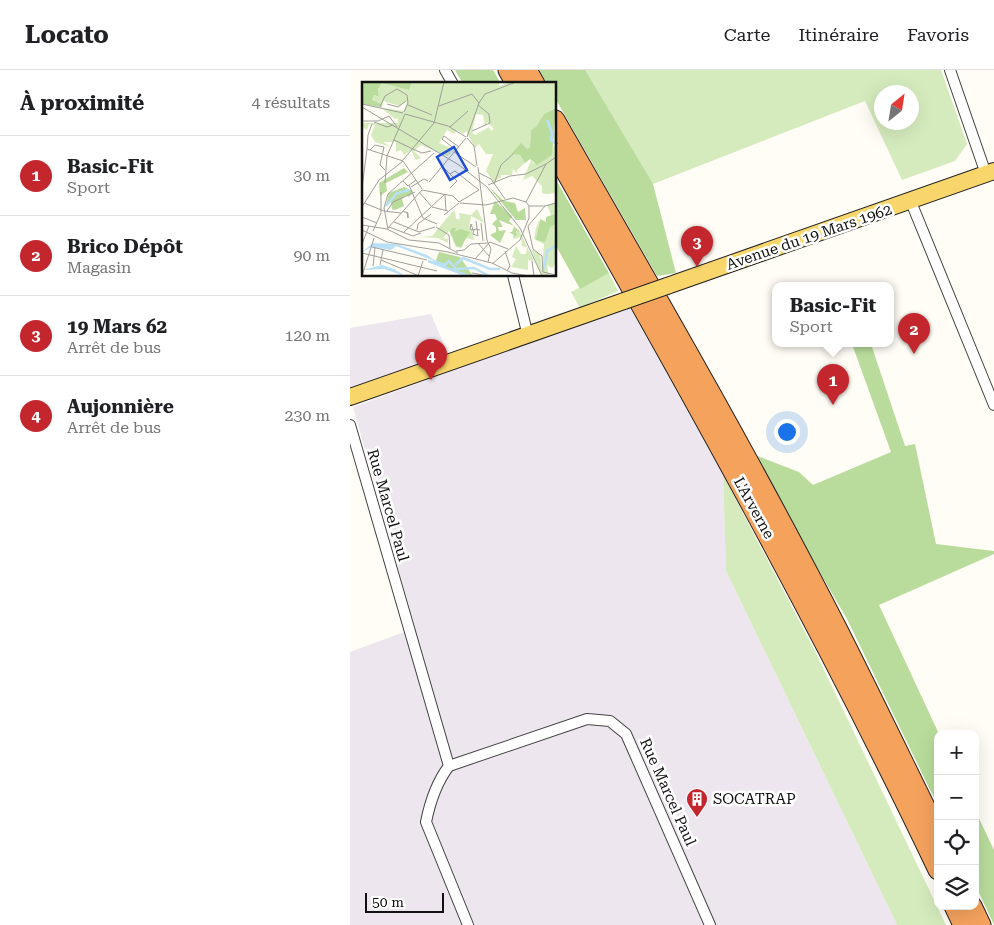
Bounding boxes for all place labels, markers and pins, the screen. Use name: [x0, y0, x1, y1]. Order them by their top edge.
pin: 3: [681, 226, 713, 267]
pin: 2: [898, 313, 930, 354]
pin: 4: [415, 339, 447, 380]
pin: 1: [817, 364, 849, 405]
building icon: SOCATRAP: [685, 787, 709, 818]
place label: SOCATRAP: [713, 790, 796, 808]

